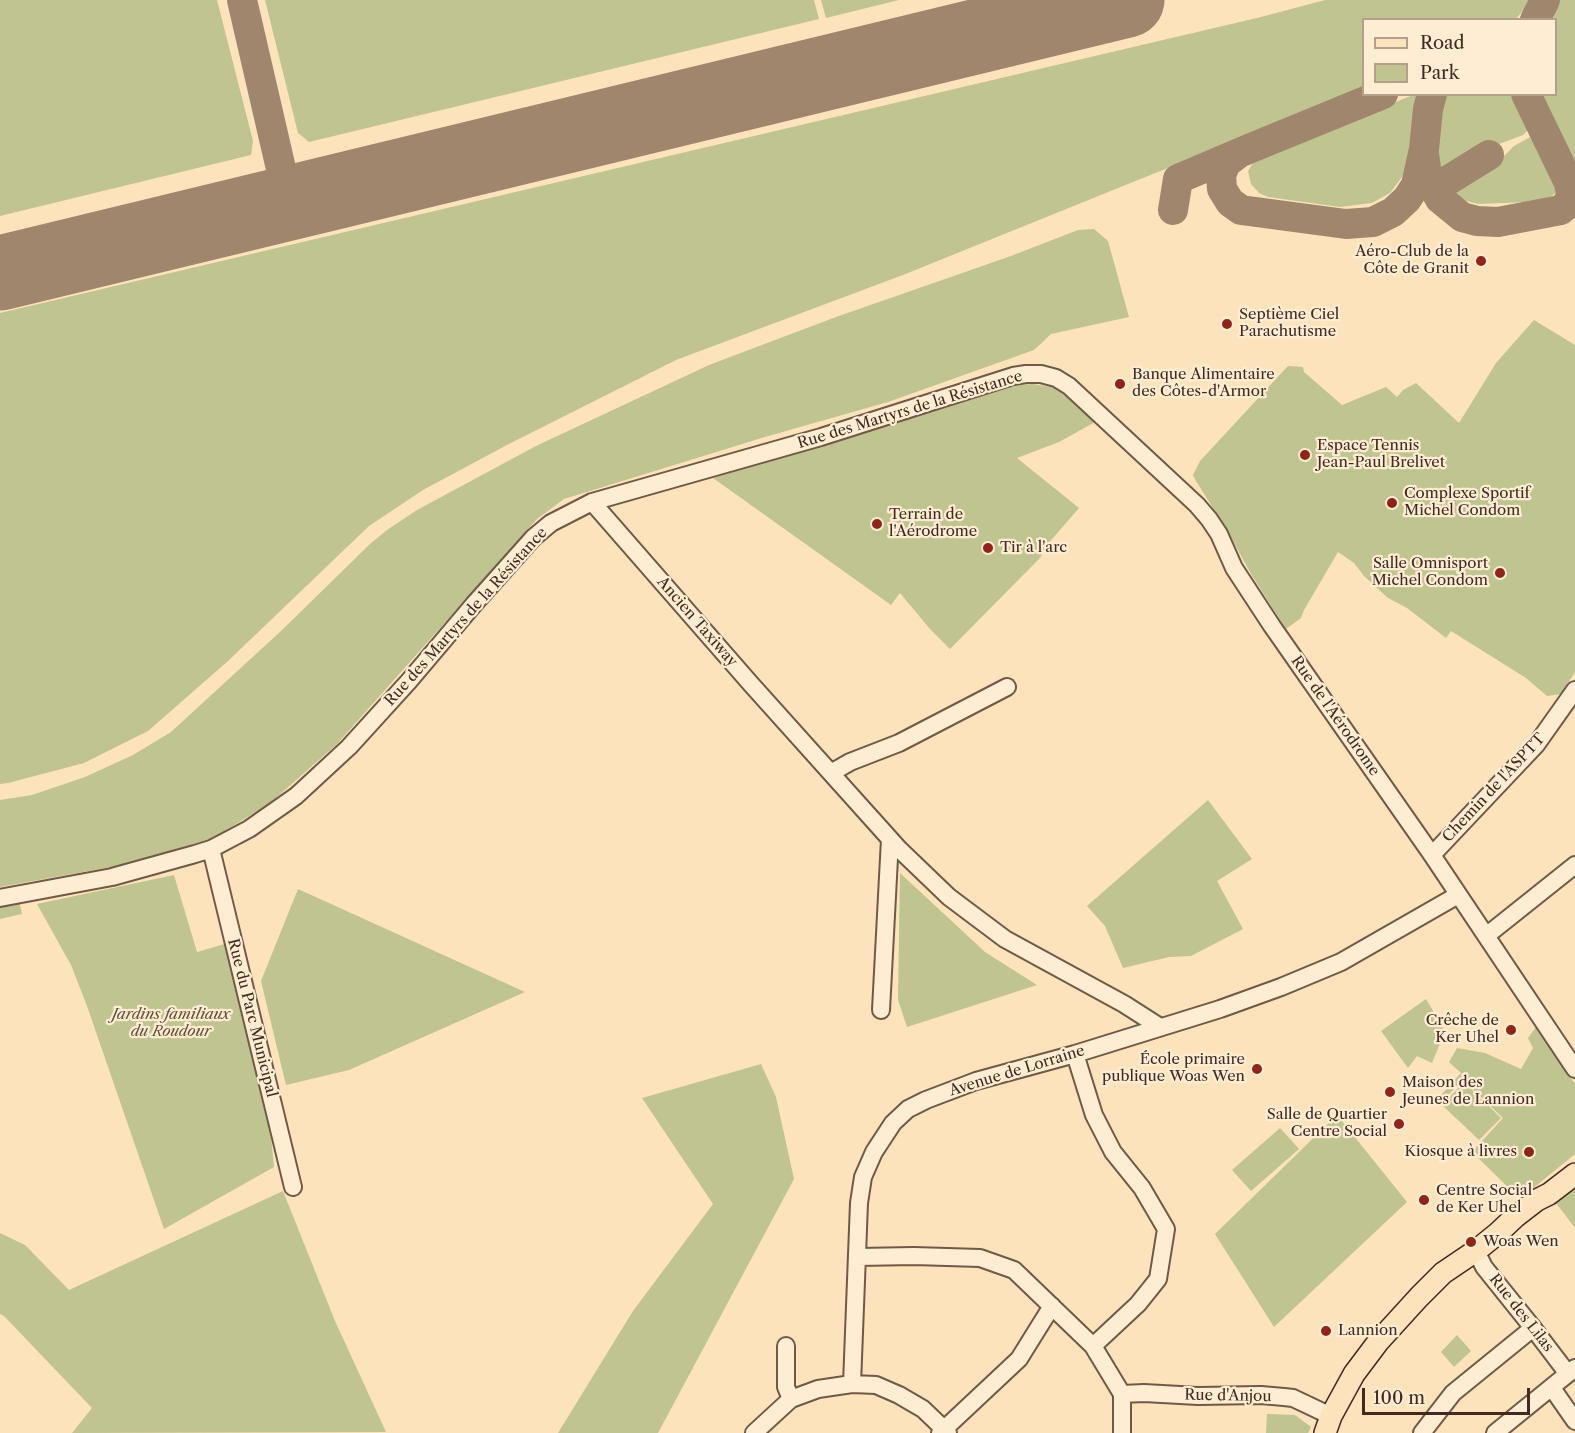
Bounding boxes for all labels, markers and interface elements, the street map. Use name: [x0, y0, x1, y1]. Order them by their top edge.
legend: [1362, 18, 1557, 96]
text: Road: [1420, 32, 1465, 54]
text: Park: [1420, 62, 1459, 84]
place label: Aéro-Club de la Côte de Granit: [1355, 243, 1469, 278]
marker: Aéro-Club de la Côte de Granit: [1474, 254, 1488, 268]
place label: Septième Ciel Parachutisme: [1239, 306, 1339, 341]
marker: Septième Ciel Parachutisme: [1220, 317, 1234, 331]
place label: Banque Alimentaire des Côtes-d'Armor: [1132, 366, 1275, 401]
street label: Rue des Martyrs de la Résistance: [795, 367, 1025, 453]
marker: Banque Alimentaire des Côtes-d'Armor: [1113, 377, 1127, 391]
place label: Espace Tennis Jean-Paul Brelivet: [1317, 437, 1445, 472]
marker: Espace Tennis Jean-Paul Brelivet: [1298, 448, 1312, 462]
place label: Complexe Sportif Michel Condom: [1404, 485, 1530, 520]
marker: Complexe Sportif Michel Condom: [1385, 496, 1399, 510]
place label: Terrain de l'Aérodrome: [889, 506, 977, 541]
marker: Terrain de l'Aérodrome: [870, 517, 884, 531]
street label: Rue des Martyrs de la Résistance: [381, 524, 551, 710]
place label: Tir à l'arc: [1000, 539, 1067, 557]
marker: Tir à l'arc: [981, 541, 995, 555]
place label: Salle Omnisport Michel Condom: [1372, 555, 1488, 590]
marker: Salle Omnisport Michel Condom: [1493, 566, 1507, 580]
street label: Ancien Taxiway: [653, 573, 741, 671]
street label: Rue de l'Aérodrome: [1287, 653, 1383, 779]
street label: Chemin de l'ASPTT: [1439, 730, 1549, 846]
street label: Rue du Parc Municipal: [224, 937, 280, 1099]
park label: Jardins familiaux du Roudour: [112, 1006, 230, 1041]
place label: Crêche de Ker Uhel: [1426, 1012, 1499, 1047]
marker: Crêche de Ker Uhel: [1504, 1023, 1518, 1037]
street label: Avenue de Lorraine: [947, 1042, 1087, 1100]
place label: École primaire publique Woas Wen: [1102, 1051, 1245, 1086]
marker: École primaire publique Woas Wen: [1250, 1062, 1264, 1076]
place label: Maison des Jeunes de Lannion: [1402, 1074, 1534, 1109]
marker: Maison des Jeunes de Lannion: [1383, 1085, 1397, 1099]
place label: Salle de Quartier Centre Social: [1267, 1106, 1387, 1141]
marker: Salle de Quartier Centre Social: [1392, 1117, 1406, 1131]
place label: Kiosque à livres: [1404, 1143, 1517, 1161]
marker: Kiosque à livres: [1522, 1145, 1536, 1159]
place label: Centre Social de Ker Uhel: [1436, 1182, 1532, 1217]
marker: Centre Social de Ker Uhel: [1417, 1193, 1431, 1207]
place label: Woas Wen: [1483, 1233, 1559, 1251]
marker: Woas Wen: [1464, 1235, 1478, 1249]
street label: Rue des Lilas: [1485, 1270, 1557, 1356]
place label: Lannion: [1338, 1322, 1398, 1340]
marker: Lannion: [1319, 1324, 1333, 1338]
scale bar: [1365, 1376, 1533, 1414]
street label: Rue d'Anjou: [1184, 1386, 1272, 1406]
text: 100 m: [1373, 1387, 1425, 1409]

